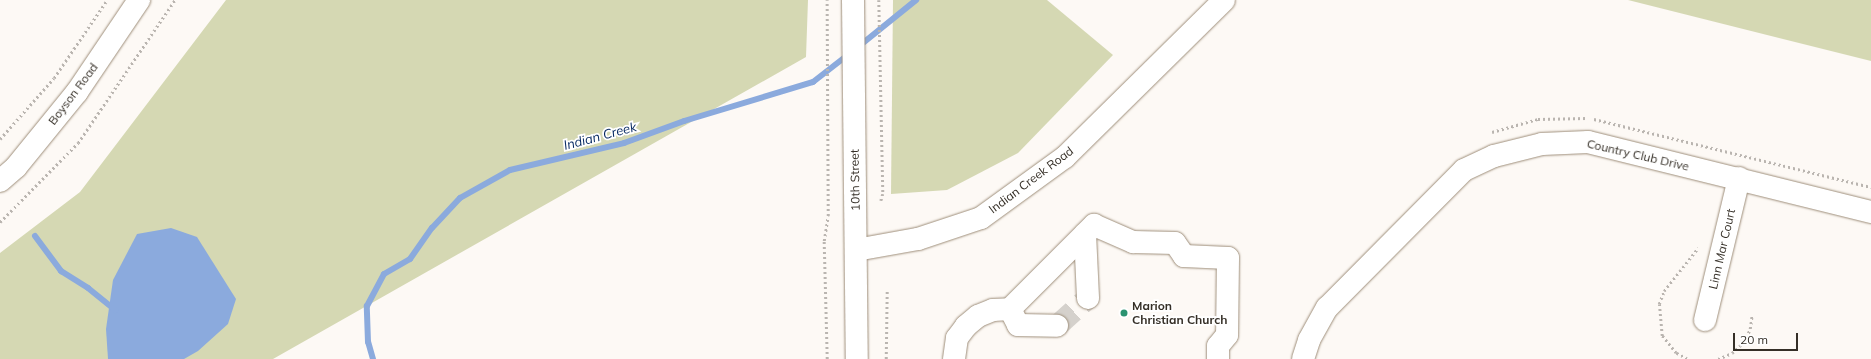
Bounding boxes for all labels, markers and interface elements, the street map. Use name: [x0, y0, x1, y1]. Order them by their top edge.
street label: Boyson Road: [45, 60, 101, 128]
water label: Indian Creek: [562, 119, 638, 153]
street label: Country Club Drive: [1586, 136, 1690, 174]
street label: Indian Creek Road: [986, 144, 1076, 216]
street label: 10th Street: [847, 149, 863, 211]
street label: Linn Mar Court: [1706, 207, 1738, 291]
place label: Marion Christian Church: [1132, 299, 1227, 327]
marker: Marion Christian Church: [1119, 308, 1129, 318]
scale bar: [1735, 325, 1800, 351]
text: 20 m: [1740, 332, 1768, 347]

